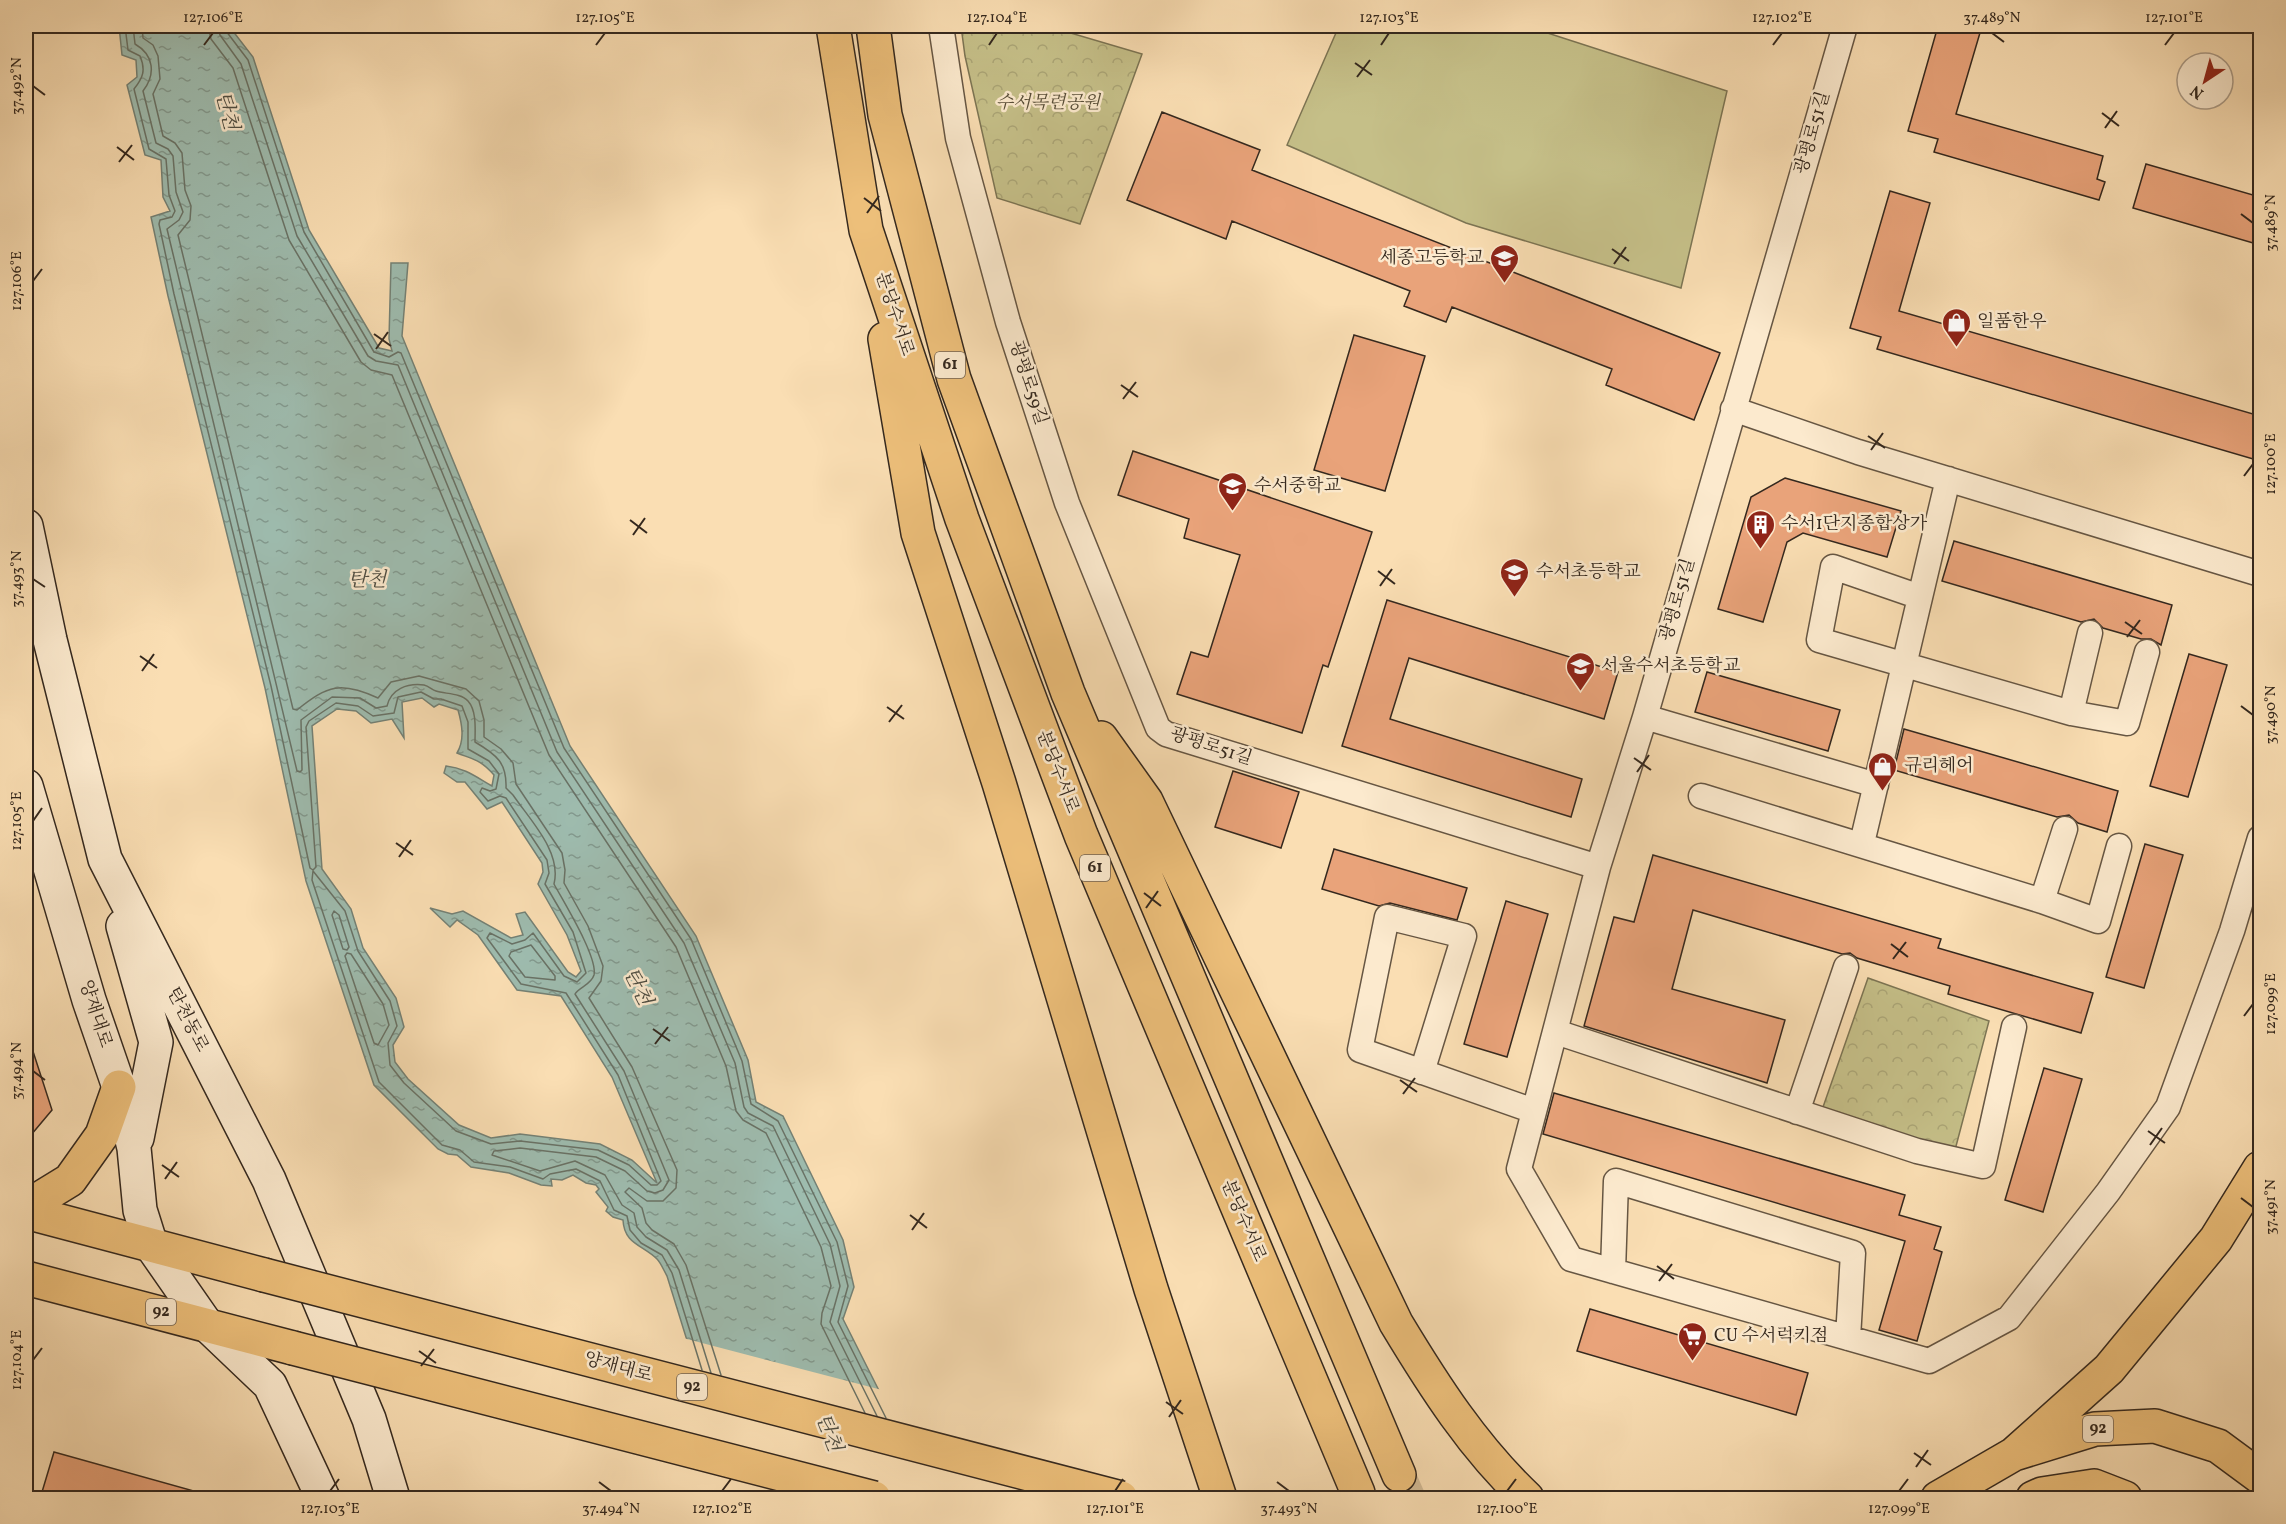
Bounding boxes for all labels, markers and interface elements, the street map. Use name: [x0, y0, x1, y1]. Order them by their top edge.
text: 127.106°E: [183, 8, 243, 29]
text: 127.105°E: [575, 8, 635, 29]
text: 127.104°E: [967, 8, 1027, 29]
text: 127.103°E: [1359, 8, 1419, 29]
text: 127.102°E: [1752, 8, 1812, 29]
text: 37.489°N: [1963, 8, 2021, 29]
text: 127.101°E: [2145, 8, 2203, 29]
north arrow: [2175, 51, 2235, 111]
text: 37.492°N: [7, 57, 28, 115]
text: N: [2186, 79, 2209, 104]
water label: 탄천: [208, 89, 245, 135]
street label: 광평로51길: [1789, 89, 1837, 177]
park label: 수서목련공원: [996, 91, 1102, 116]
text: 37.489°N: [2261, 194, 2282, 252]
school or university icon: 세종고등학교: [1489, 242, 1521, 284]
place label: 세종고등학교: [1380, 246, 1485, 271]
text: 127.106°E: [7, 251, 28, 311]
street label: 분당수서로: [869, 269, 919, 359]
shop icon: 일품한우: [1940, 306, 1972, 348]
place label: 일품한우: [1977, 310, 2047, 335]
street label: 광평로59길: [1003, 338, 1053, 428]
road number: 61: [935, 352, 965, 378]
text: 127.100°E: [2261, 433, 2282, 495]
school or university icon: 수서중학교: [1217, 470, 1249, 512]
place label: 수서중학교: [1254, 474, 1342, 499]
building icon: 수서1단지종합상가: [1744, 508, 1776, 550]
place label: 수서1단지종합상가: [1781, 512, 1928, 537]
text: 37.493°N: [7, 550, 28, 608]
school or university icon: 수서초등학교: [1499, 556, 1531, 598]
street label: 광평로51길: [1654, 556, 1702, 644]
place label: 수서초등학교: [1536, 560, 1641, 585]
water label: 탄천: [348, 567, 388, 595]
school or university icon: 서울수서초등학교: [1564, 650, 1596, 692]
place label: 서울수서초등학교: [1601, 654, 1741, 679]
text: 37.490°N: [2261, 685, 2282, 745]
street label: 광평로51길: [1167, 722, 1255, 772]
street label: 분당수서로: [1030, 727, 1084, 817]
shop icon: 규리헤어: [1867, 750, 1899, 792]
place label: 규리헤어: [1904, 754, 1974, 779]
text: 127.105°E: [7, 791, 28, 851]
road number: 61: [1080, 855, 1110, 881]
water label: 탄천: [616, 963, 659, 1012]
text: 127.099°E: [2261, 973, 2282, 1035]
street label: 양재대로: [72, 977, 118, 1051]
street label: 탄천동로: [160, 983, 214, 1057]
text: 37.494°N: [7, 1042, 28, 1100]
street label: 분당수서로: [1215, 1176, 1271, 1266]
text: 37.491°N: [2261, 1179, 2282, 1235]
road number: 92: [146, 1299, 176, 1325]
supermarket icon: CU 수서럭키점: [1677, 1320, 1709, 1362]
place label: CU 수서럭키점: [1714, 1324, 1828, 1349]
text: 127.104°E: [7, 1330, 28, 1390]
street label: 양재대로: [581, 1347, 655, 1389]
road number: 92: [677, 1374, 707, 1400]
water label: 탄천: [808, 1410, 849, 1458]
road number: 92: [2083, 1416, 2113, 1442]
text: 127.103°E: [300, 1499, 360, 1520]
text: 37.494°N: [582, 1499, 640, 1520]
text: 127.102°E: [692, 1499, 752, 1520]
text: 127.101°E: [1086, 1499, 1144, 1520]
text: 37.493°N: [1260, 1499, 1318, 1520]
text: 127.100°E: [1476, 1499, 1538, 1520]
text: 127.099°E: [1868, 1499, 1930, 1520]

